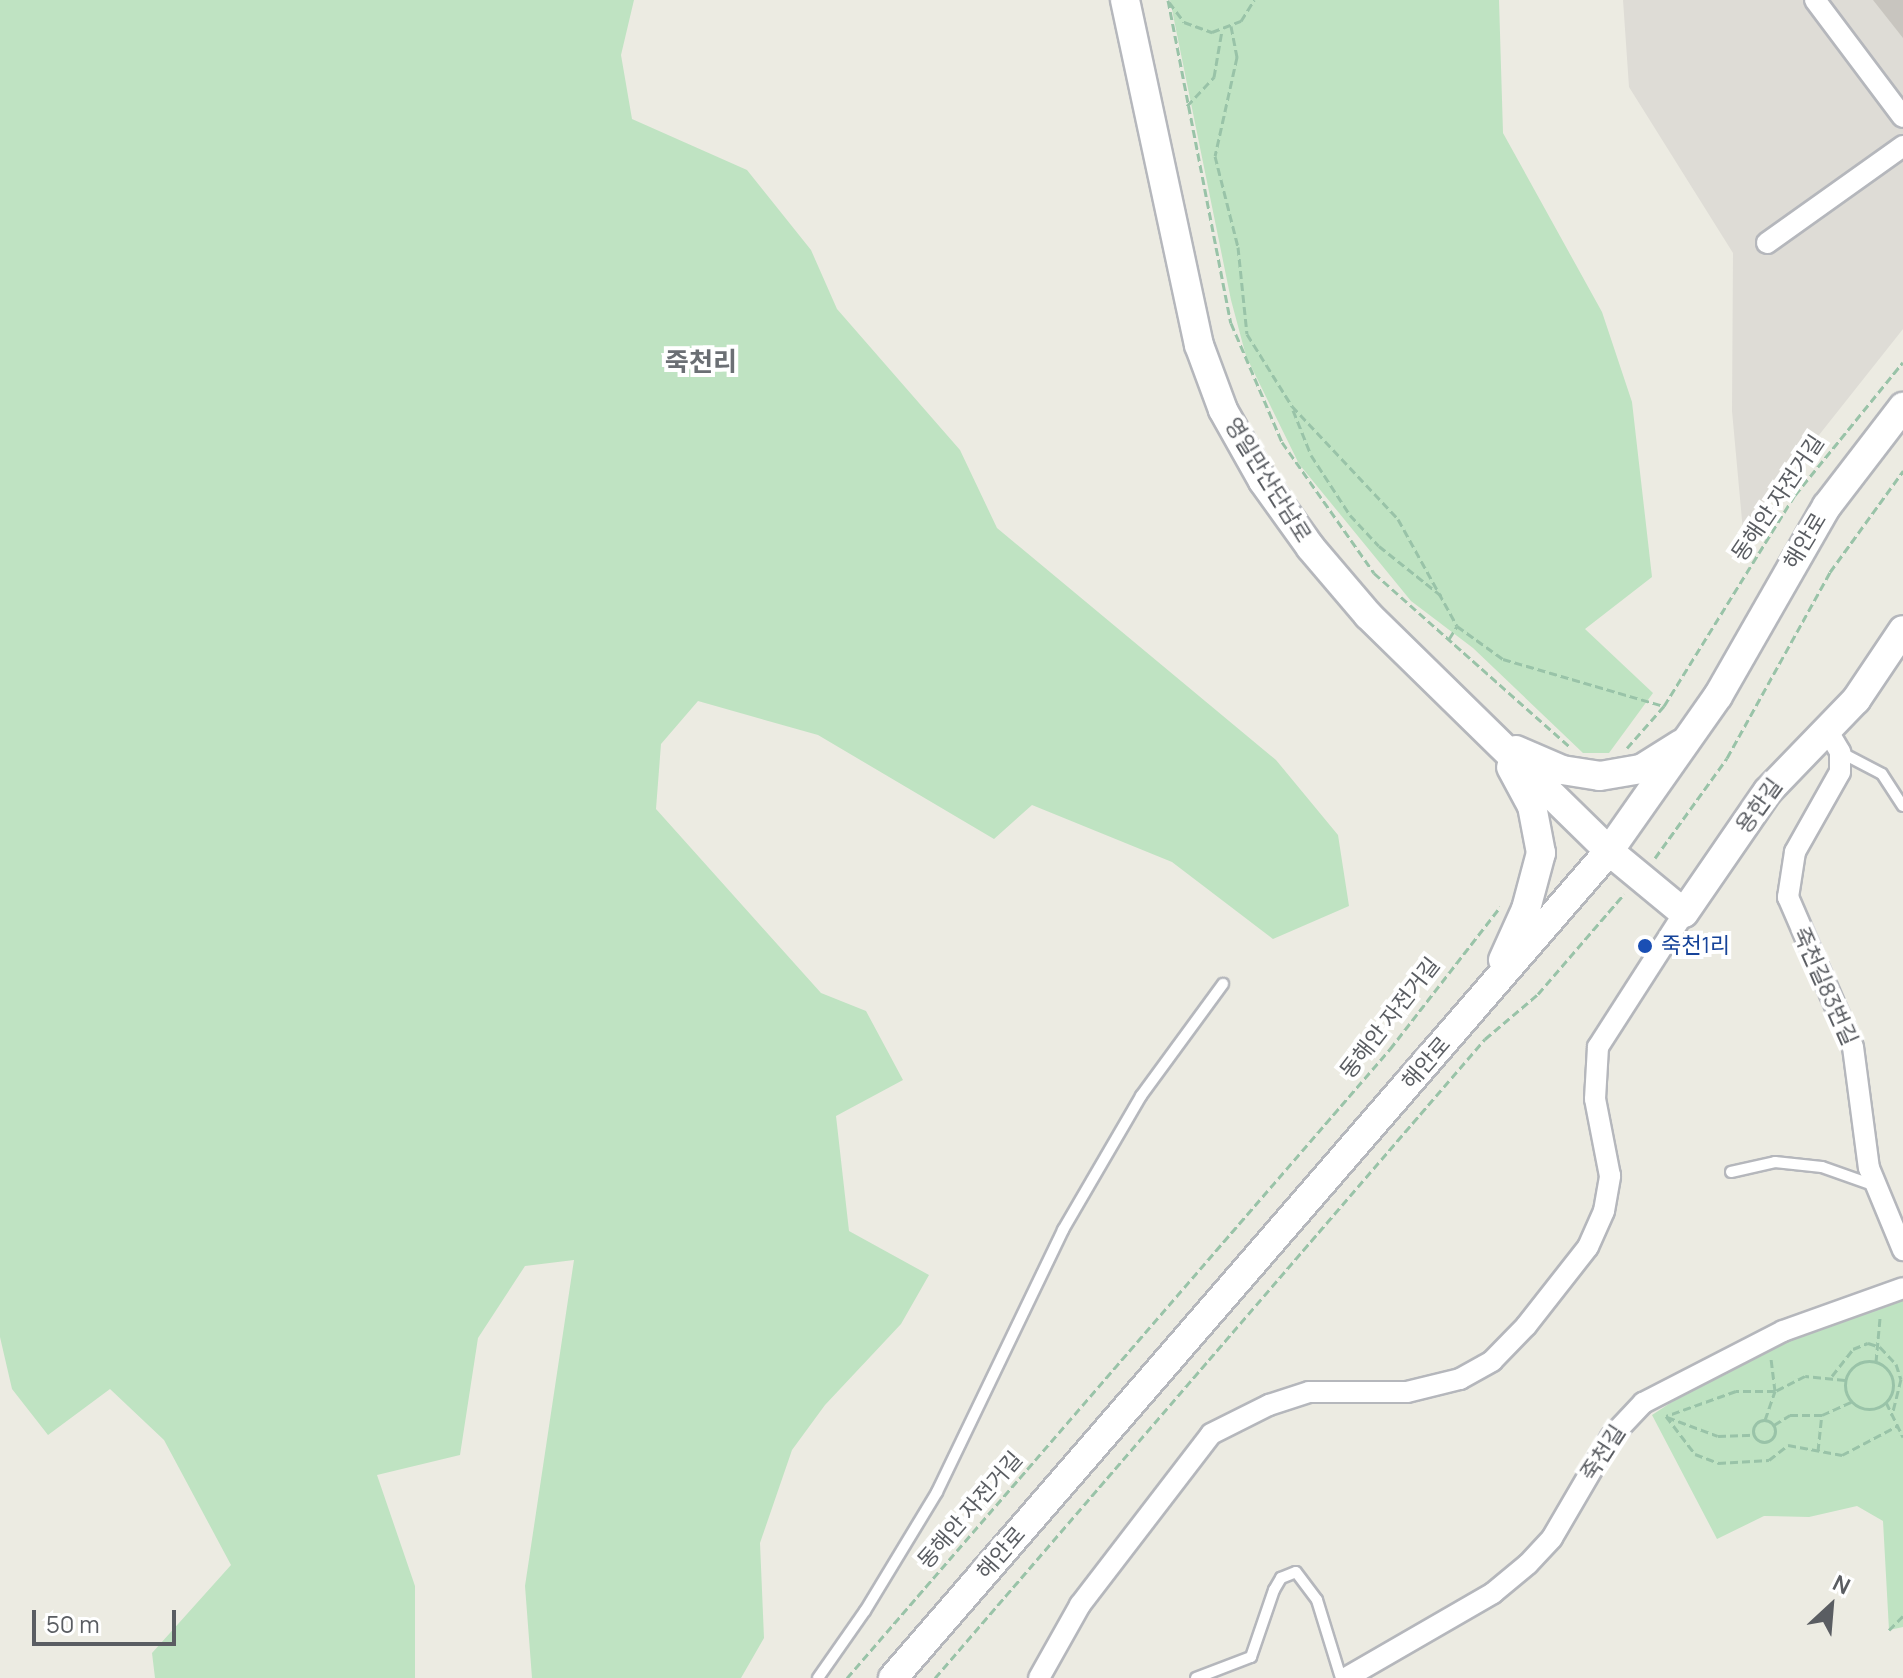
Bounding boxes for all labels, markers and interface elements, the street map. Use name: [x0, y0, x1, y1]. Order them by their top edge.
district label: 죽천리: [665, 346, 737, 378]
street label: 영일만산단남로: [1219, 413, 1317, 547]
street label: 동해안 자전거길: [1726, 430, 1830, 566]
street label: 해안로: [1778, 508, 1832, 574]
street label: 용한길: [1730, 774, 1788, 838]
street label: 죽천길83번길: [1787, 923, 1863, 1049]
place label: 죽천1리: [1661, 933, 1730, 959]
marker: 죽천1리: [1636, 937, 1654, 955]
street label: 동해안 자전거길: [1335, 952, 1445, 1084]
street label: 해안로: [1396, 1031, 1456, 1095]
street label: 죽천길: [1575, 1420, 1631, 1486]
street label: 동해안 자전거길: [912, 1446, 1028, 1574]
street label: 해안로: [971, 1521, 1031, 1585]
north arrow: [1791, 1566, 1871, 1646]
text: N: [1828, 1567, 1855, 1601]
scale bar: [36, 1594, 180, 1644]
text: 50 m: [46, 1607, 100, 1640]

